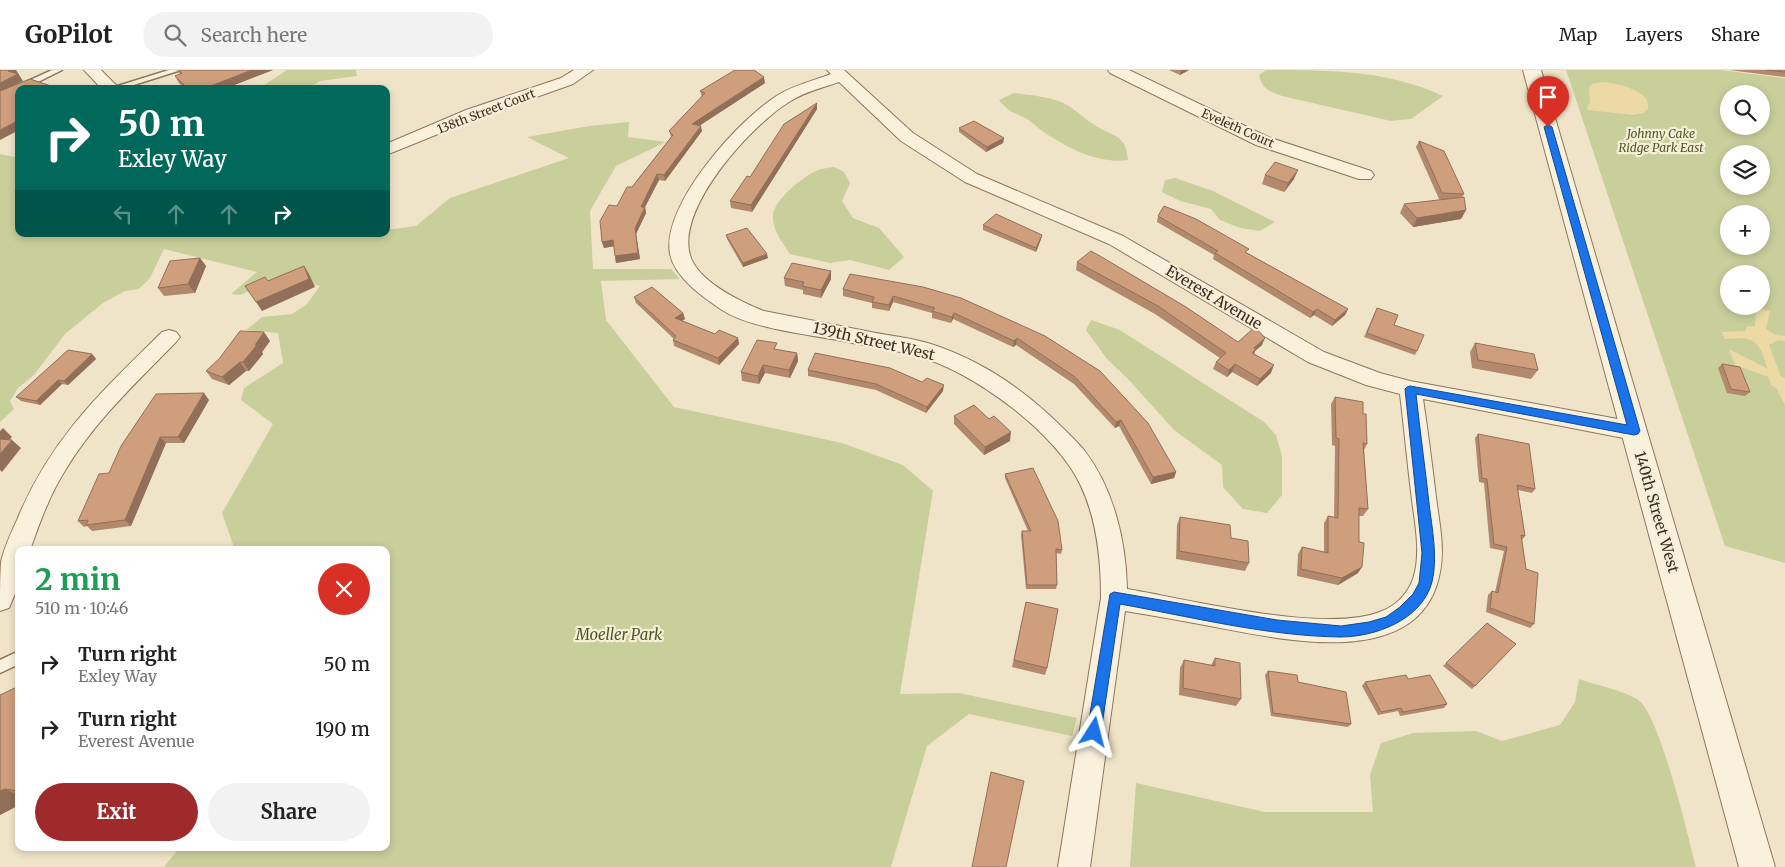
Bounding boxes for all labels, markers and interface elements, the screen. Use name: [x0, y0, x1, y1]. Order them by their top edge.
search box: [143, 12, 493, 57]
text: GoPilot: [25, 19, 113, 50]
icon: search: [161, 21, 189, 49]
text: Search here: [201, 23, 307, 47]
text: Map: [1559, 23, 1597, 46]
text: Layers: [1625, 23, 1683, 46]
text: Share: [1711, 23, 1760, 46]
pin: [1527, 76, 1569, 127]
icon: arrive: [1534, 83, 1562, 111]
street label: 138th Street Court: [435, 85, 537, 137]
map controls: [1720, 85, 1770, 315]
button: search: [1720, 85, 1770, 135]
text: 50 m: [118, 102, 205, 146]
icon: right: [35, 105, 100, 170]
street label: Eveleth Court: [1199, 105, 1277, 151]
park label: Johnny Cake Ridge Park East: [1618, 126, 1704, 155]
text: Exley Way: [118, 145, 227, 173]
button: layers: [1720, 145, 1770, 195]
icon: left: [109, 200, 137, 228]
icon: ahead: [162, 200, 190, 228]
icon: ahead: [215, 200, 243, 228]
icon: right: [268, 200, 296, 228]
button: +: [1720, 205, 1770, 255]
street label: Everest Avenue: [1162, 261, 1266, 333]
button: −: [1720, 265, 1770, 315]
street label: 139th Street West: [811, 318, 937, 364]
street label: 140th Street West: [1631, 449, 1684, 575]
text: 2 min: [35, 560, 120, 598]
button: close: [318, 563, 370, 615]
text: 510 m · 10:46: [35, 598, 129, 618]
park label: Moeller Park: [575, 625, 663, 644]
text: Turn right: [78, 642, 177, 666]
icon: right: [35, 650, 63, 678]
text: 50 m: [324, 652, 370, 676]
text: Exley Way: [78, 666, 157, 686]
position arrow: [1067, 705, 1119, 757]
text: Turn right: [78, 707, 177, 731]
icon: right: [35, 715, 63, 743]
text: 190 m: [315, 717, 370, 741]
text: Everest Avenue: [78, 731, 194, 751]
button: Exit: [35, 783, 198, 841]
button: Share: [208, 783, 370, 841]

